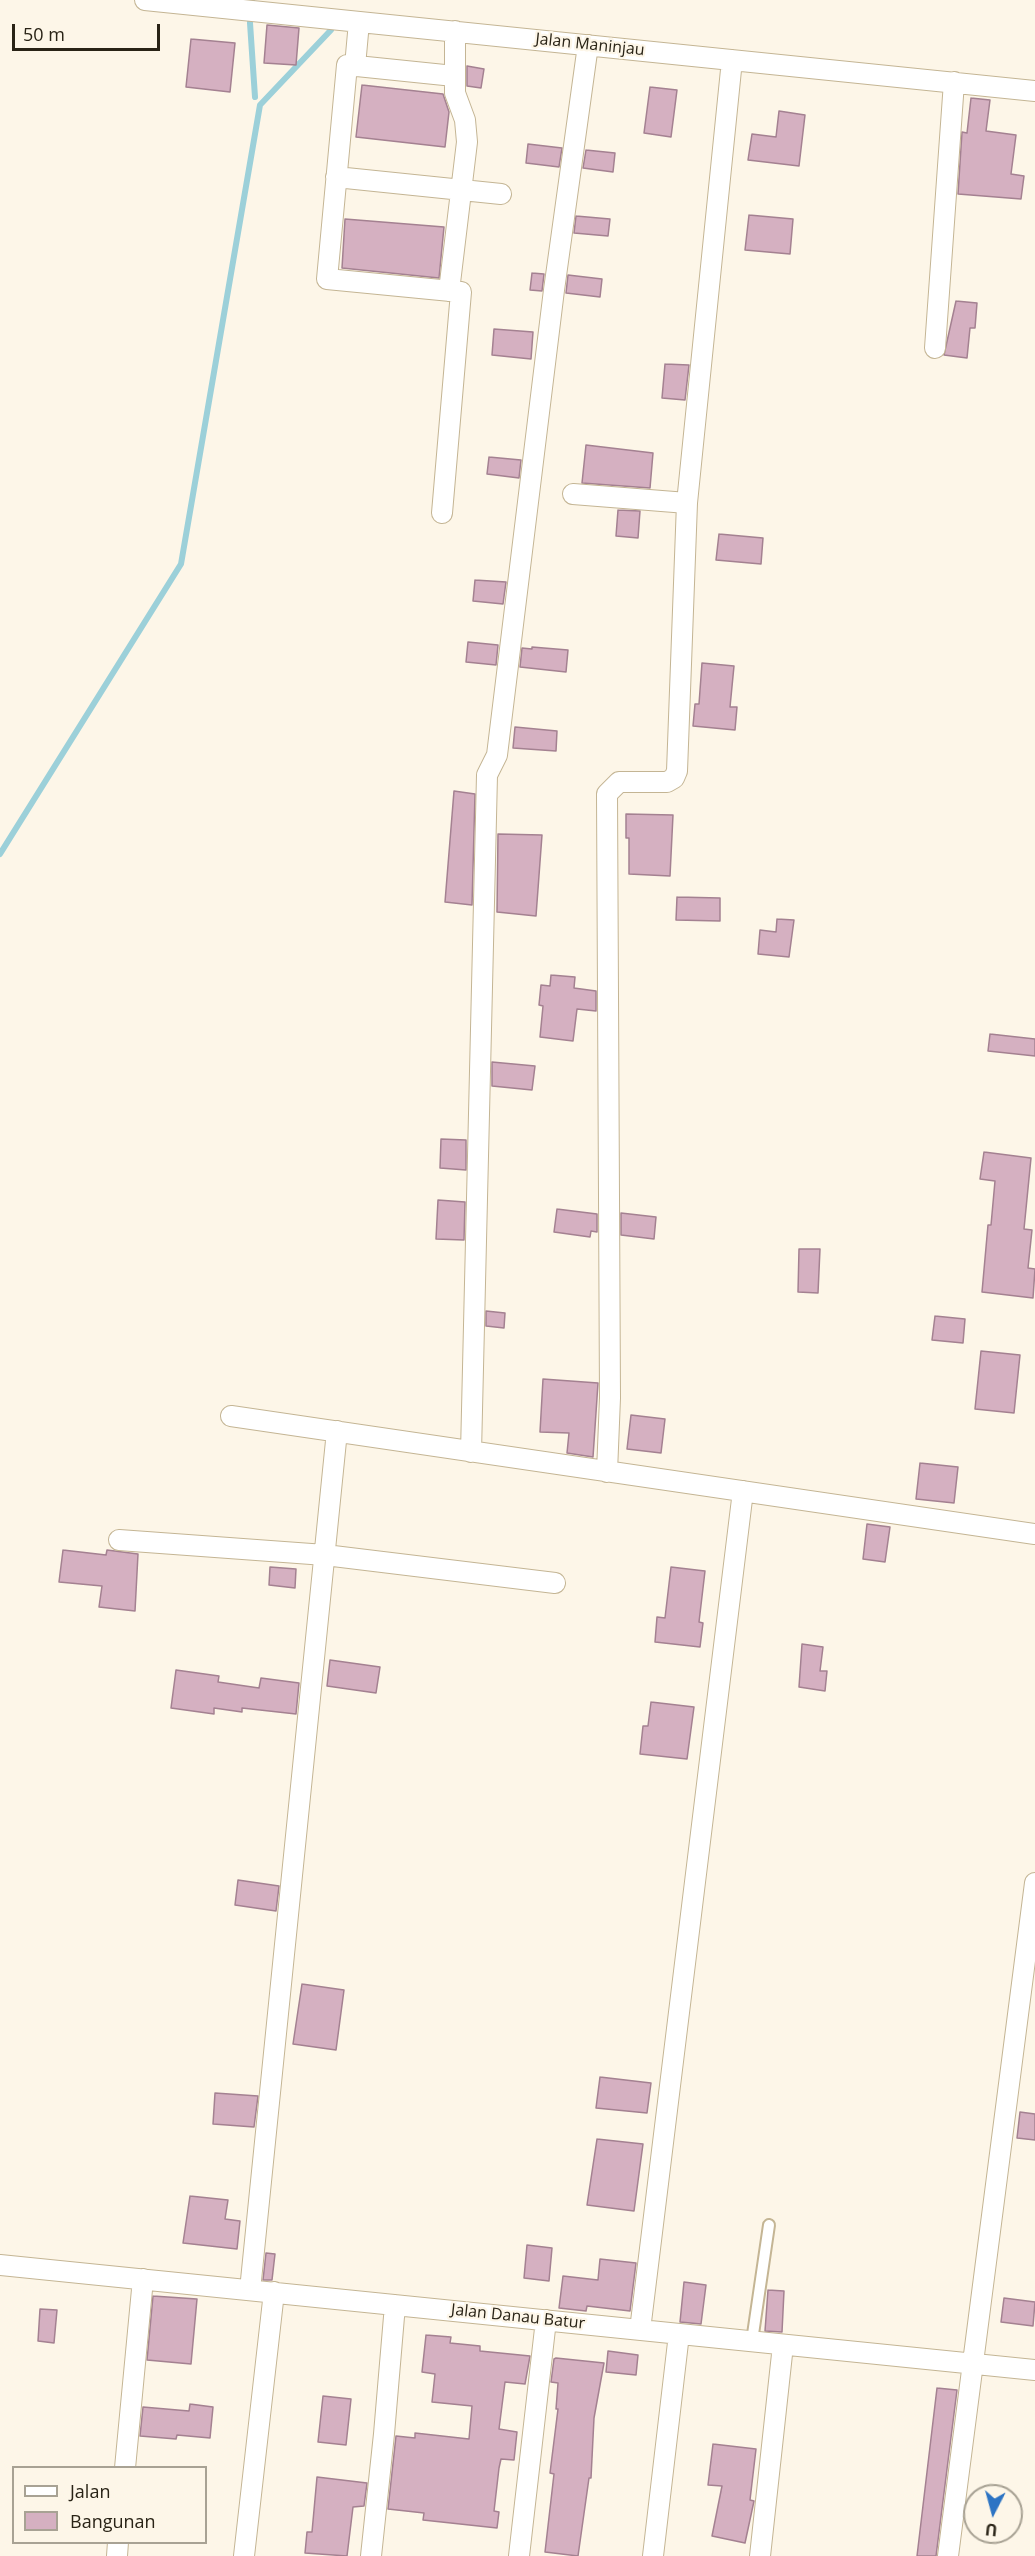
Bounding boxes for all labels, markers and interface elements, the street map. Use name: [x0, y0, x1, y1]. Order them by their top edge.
scale bar: [15, 12, 164, 50]
text: 50 m: [23, 22, 65, 46]
street label: Jalan Maninjau: [534, 30, 646, 60]
street label: Jalan Danau Batur: [450, 2300, 586, 2334]
legend: [12, 2466, 207, 2544]
text: Jalan: [70, 2479, 110, 2503]
north arrow: [963, 2484, 1023, 2544]
text: Bangunan: [70, 2509, 156, 2533]
text: U: [984, 2518, 998, 2541]

